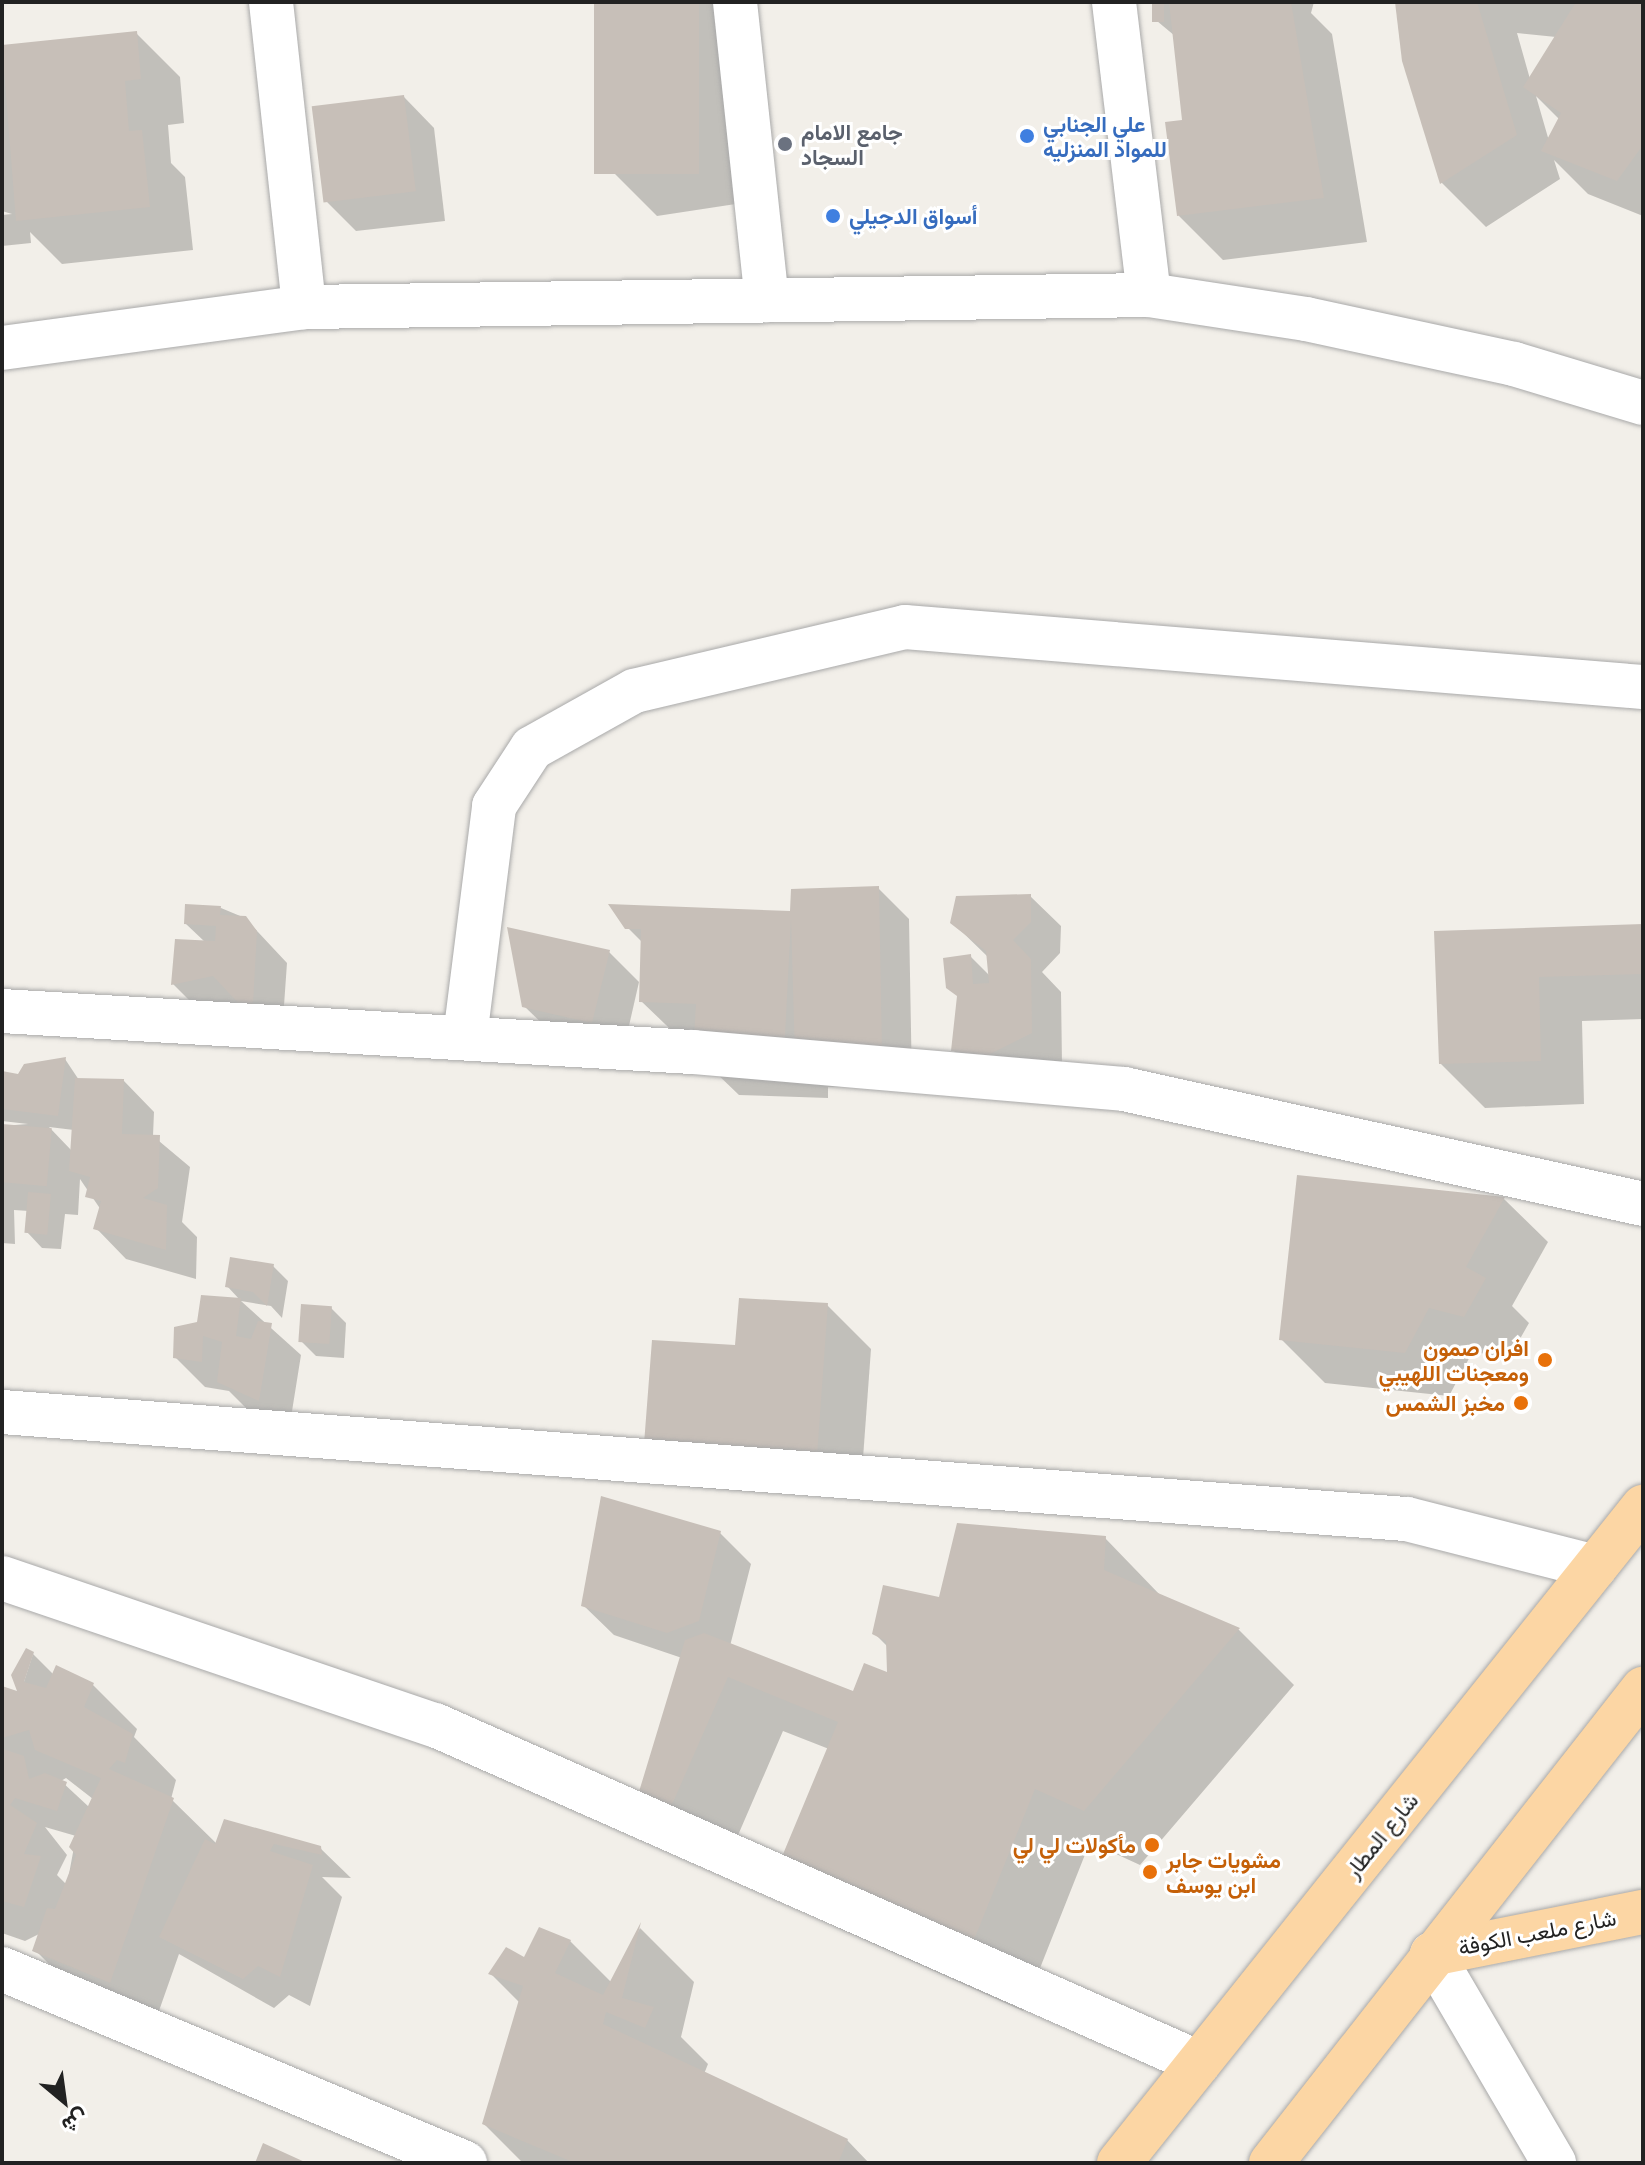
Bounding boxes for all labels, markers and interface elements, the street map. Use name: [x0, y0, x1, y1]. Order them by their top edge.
place label: علي الجنابي للمواد المنزليه: [1043, 110, 1167, 162]
place label: جامع الامام السجاد: [801, 118, 903, 170]
marker: علي الجنابي للمواد المنزليه: [1018, 127, 1036, 145]
marker: جامع الامام السجاد: [776, 135, 794, 153]
place label: أسواق الدجيلي: [849, 203, 977, 229]
marker: أسواق الدجيلي: [824, 207, 842, 225]
place label: افران صمون ومعجنات اللهيبي: [1379, 1334, 1529, 1386]
marker: افران صمون ومعجنات اللهيبي: [1536, 1351, 1554, 1369]
place label: مخبز الشمس: [1386, 1390, 1505, 1416]
marker: مخبز الشمس: [1512, 1394, 1530, 1412]
street label: شارع المطار: [1339, 1787, 1423, 1883]
place label: مأكولات لي لي: [1013, 1832, 1136, 1858]
marker: مأكولات لي لي: [1143, 1836, 1161, 1854]
place label: مشويات جابر ابن يوسف: [1166, 1846, 1281, 1898]
marker: مشويات جابر ابن يوسف: [1141, 1863, 1159, 1881]
street label: شارع ملعب الكوفة: [1456, 1904, 1618, 1960]
north arrow: [24, 2061, 104, 2141]
text: ش: [57, 2103, 94, 2142]

